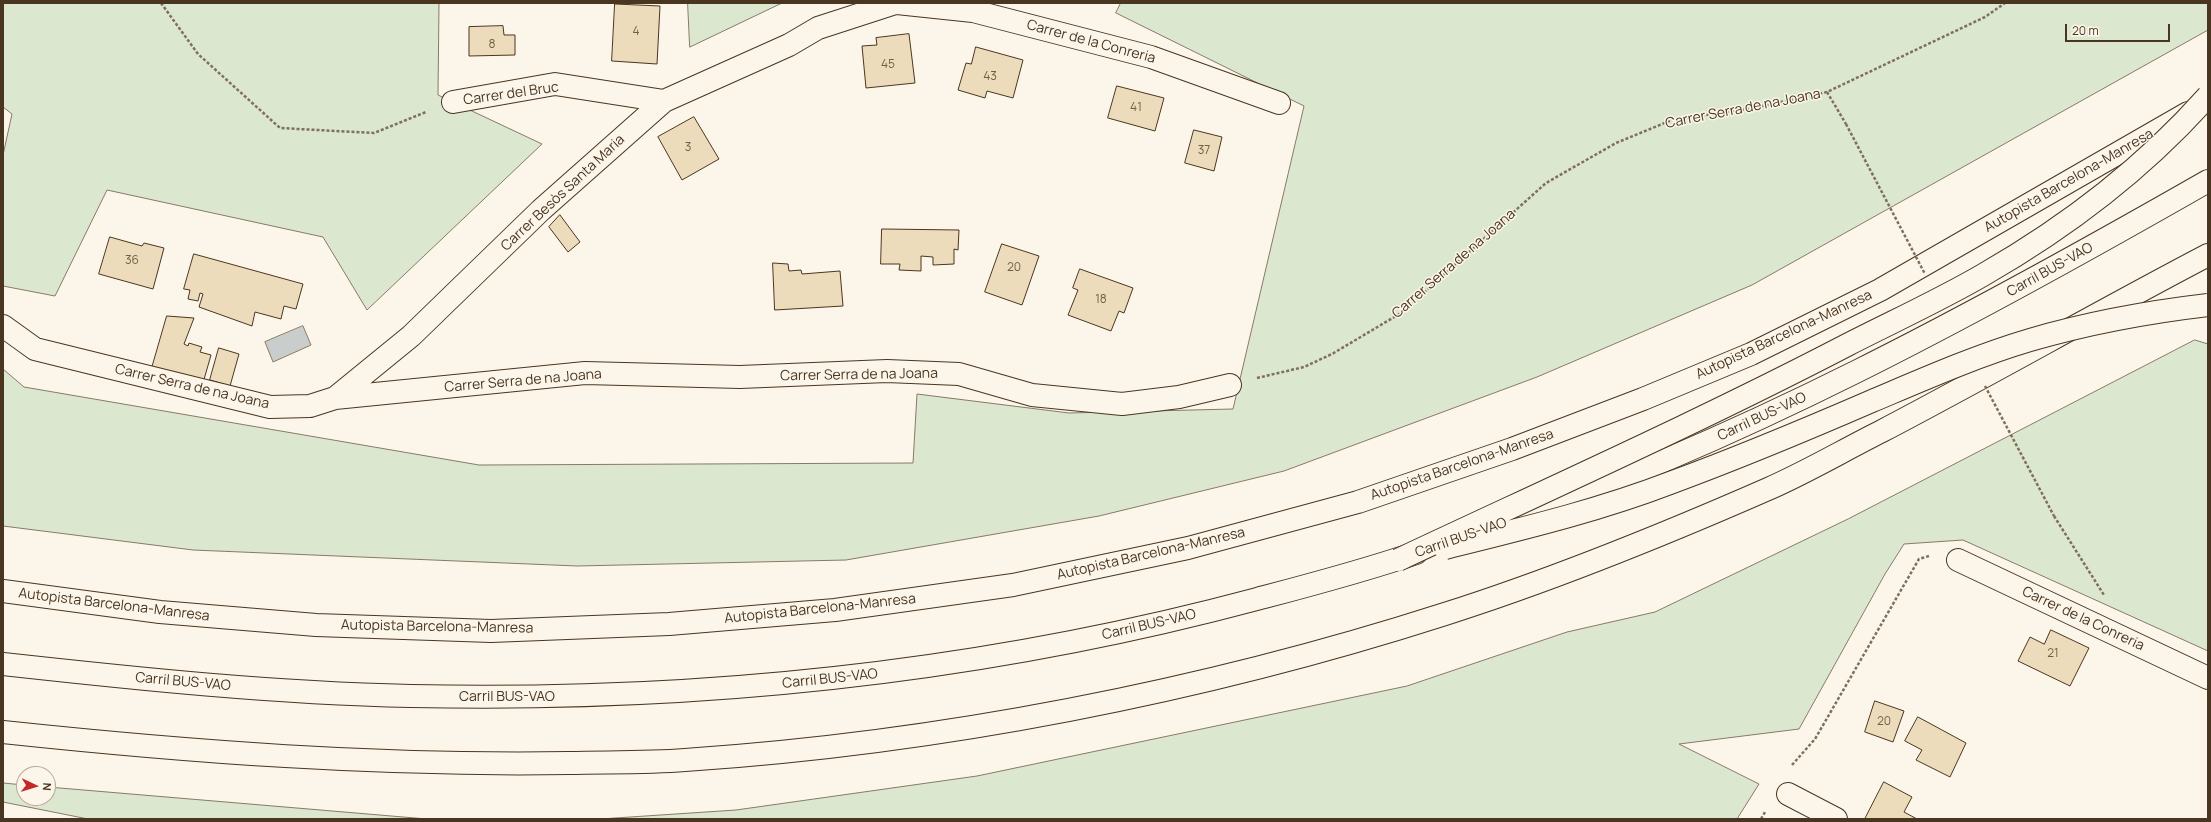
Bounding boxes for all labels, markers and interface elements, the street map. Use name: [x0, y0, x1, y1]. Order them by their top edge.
scale bar: [2067, 16, 2172, 42]
street label: Carrer de la Conreria: [1025, 17, 1157, 67]
text: 20 m: [2072, 22, 2099, 39]
house number: 4: [632, 25, 640, 39]
house number: 8: [489, 38, 495, 52]
house number: 45: [881, 58, 895, 72]
house number: 43: [983, 70, 997, 84]
street label: Carrer del Bruc: [462, 79, 560, 109]
street label: Carrer Serra de na Joana: [1664, 86, 1822, 132]
house number: 41: [1130, 101, 1142, 115]
street label: Autopista Barcelona-Manresa: [1981, 126, 2157, 236]
street label: Carrer Besòs Santa Maria: [498, 131, 628, 255]
house number: 3: [685, 141, 691, 155]
house number: 37: [1198, 144, 1210, 158]
street label: Carrer Serra de na Joana: [1389, 206, 1519, 322]
street label: Carril BUS-VAO: [2004, 239, 2096, 301]
house number: 36: [125, 254, 139, 268]
house number: 20: [1007, 261, 1021, 275]
street label: Autopista Barcelona-Manresa: [1693, 287, 1875, 383]
house number: 18: [1095, 293, 1107, 307]
street label: Carrer Serra de na Joana: [113, 361, 271, 413]
street label: Carrer Serra de na Joana: [780, 365, 938, 385]
street label: Carrer Serra de na Joana: [444, 366, 602, 396]
street label: Carril BUS-VAO: [1715, 389, 1809, 445]
street label: Autopista Barcelona-Manresa: [1368, 426, 1556, 504]
street label: Carril BUS-VAO: [1413, 514, 1509, 562]
street label: Autopista Barcelona-Manresa: [1055, 524, 1247, 584]
street label: Carrer de la Conreria: [2019, 583, 2147, 655]
street label: Autopista Barcelona-Manresa: [17, 585, 211, 625]
street label: Autopista Barcelona-Manresa: [723, 591, 917, 627]
street label: Carril BUS-VAO: [1100, 606, 1198, 644]
street label: Autopista Barcelona-Manresa: [341, 617, 533, 637]
house number: 21: [2047, 647, 2059, 661]
street label: Carril BUS-VAO: [781, 666, 879, 692]
street label: Carril BUS-VAO: [134, 669, 232, 695]
street label: Carril BUS-VAO: [459, 689, 555, 705]
house number: 20: [1877, 715, 1891, 729]
north arrow: [16, 766, 56, 806]
text: N: [40, 782, 55, 791]

